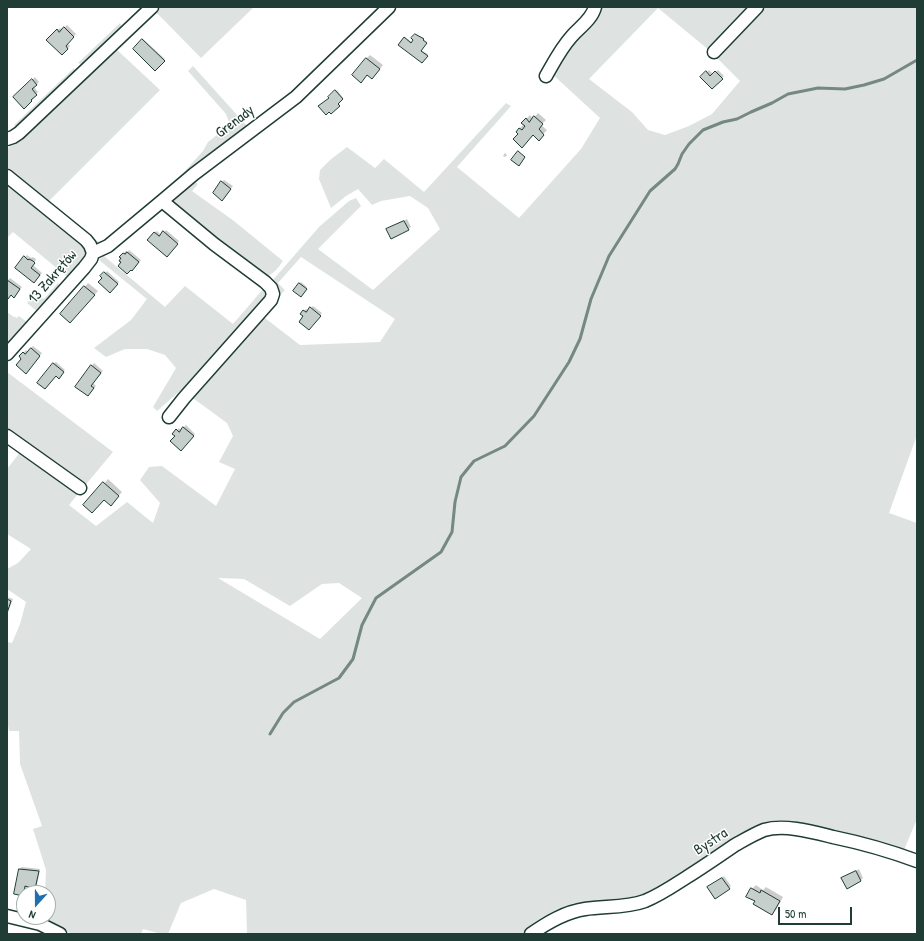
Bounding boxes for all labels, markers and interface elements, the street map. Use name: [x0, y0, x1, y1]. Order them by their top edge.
street label: Grenady: [212, 102, 258, 142]
street label: 13 Zakrętów: [25, 246, 81, 308]
street label: Bystra: [691, 825, 731, 859]
north arrow: [16, 885, 56, 925]
scale bar: [780, 899, 854, 925]
text: 50 m: [785, 905, 806, 922]
text: N: [27, 908, 37, 923]

